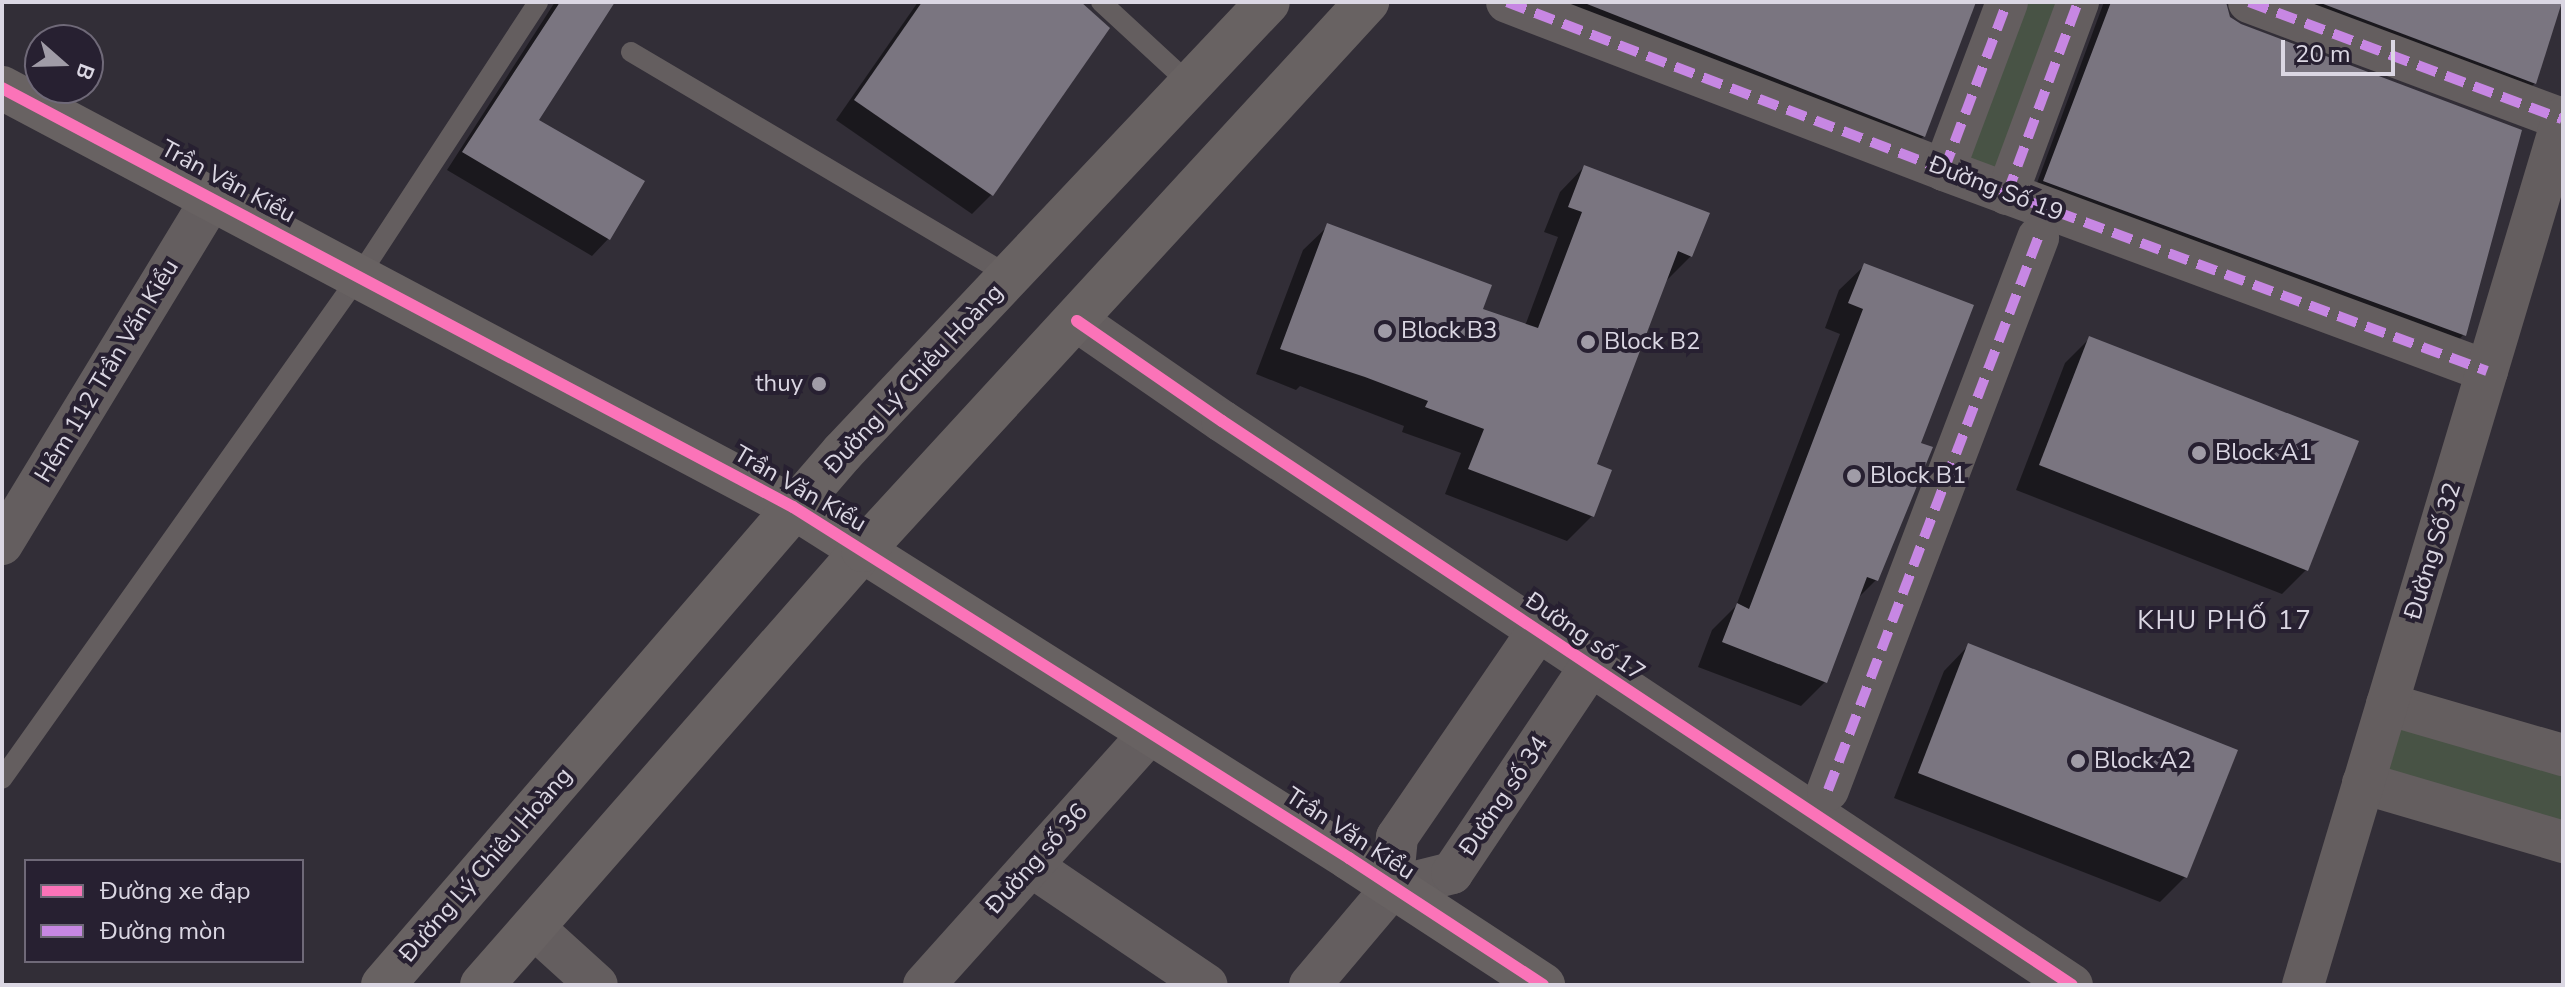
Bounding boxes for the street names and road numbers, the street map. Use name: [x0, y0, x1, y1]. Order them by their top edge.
street label: Trần Văn Kiểu: [156, 135, 300, 229]
street label: Đường Số 19: [1925, 150, 2067, 228]
street label: Hẻm 112 Trần Văn Kiểu: [29, 254, 185, 488]
street label: Đường Lý Chiêu Hoàng: [819, 278, 1009, 480]
street label: Trần Văn Kiểu: [729, 440, 871, 538]
street label: Đường Số 32: [2399, 479, 2467, 623]
street label: Đường số 17: [1520, 586, 1650, 688]
street label: Đường số 34: [1453, 731, 1555, 861]
street label: Đường Lý Chiêu Hoàng: [394, 762, 578, 968]
street label: Trần Văn Kiểu: [1280, 782, 1420, 886]
street label: Đường số 36: [980, 798, 1094, 920]

